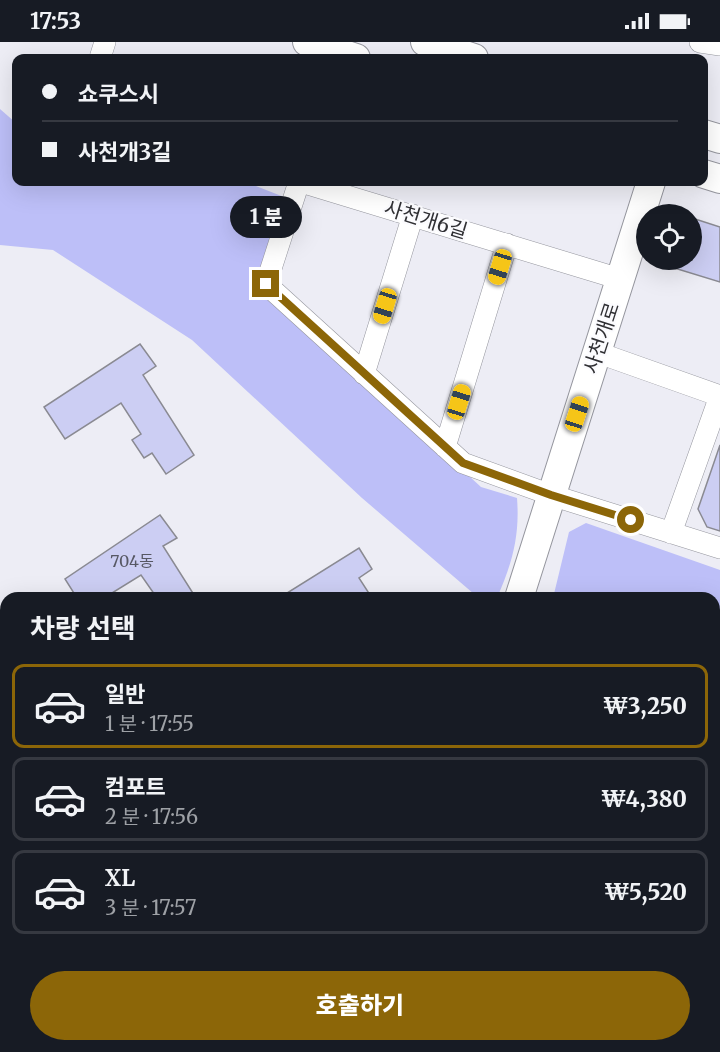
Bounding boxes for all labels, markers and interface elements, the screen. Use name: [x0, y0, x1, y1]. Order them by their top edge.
text: 17:53: [30, 7, 81, 35]
text: 쇼쿠스시: [78, 80, 159, 108]
text: 사천개3길: [78, 138, 172, 166]
street label: 사천개6길: [381, 195, 471, 243]
callout: 1 분: [230, 197, 302, 239]
text: 1 분: [250, 204, 282, 229]
map controls: [636, 204, 702, 270]
button: locate: [636, 204, 702, 270]
car: [486, 247, 514, 287]
route end: [252, 270, 279, 297]
car: [371, 286, 399, 326]
street label: 사천개로: [578, 299, 624, 377]
car: [445, 382, 473, 422]
car: [563, 394, 591, 434]
route start: [617, 506, 644, 533]
house number: 704동: [110, 551, 154, 571]
text: 차량 선택: [30, 611, 136, 645]
icon: car: [33, 679, 87, 733]
text: 일반: [105, 680, 145, 708]
text: ₩3,250: [603, 692, 687, 720]
text: 1 분 · 17:55: [105, 711, 194, 736]
icon: car: [33, 772, 87, 826]
text: 컴포트: [105, 773, 166, 801]
text: ₩4,380: [601, 785, 687, 813]
text: 2 분 · 17:56: [105, 804, 198, 829]
text: XL: [105, 864, 135, 892]
icon: car: [33, 865, 87, 919]
text: ₩5,520: [604, 878, 687, 906]
text: 3 분 · 17:57: [105, 895, 196, 920]
button: 호출하기: [30, 971, 690, 1040]

